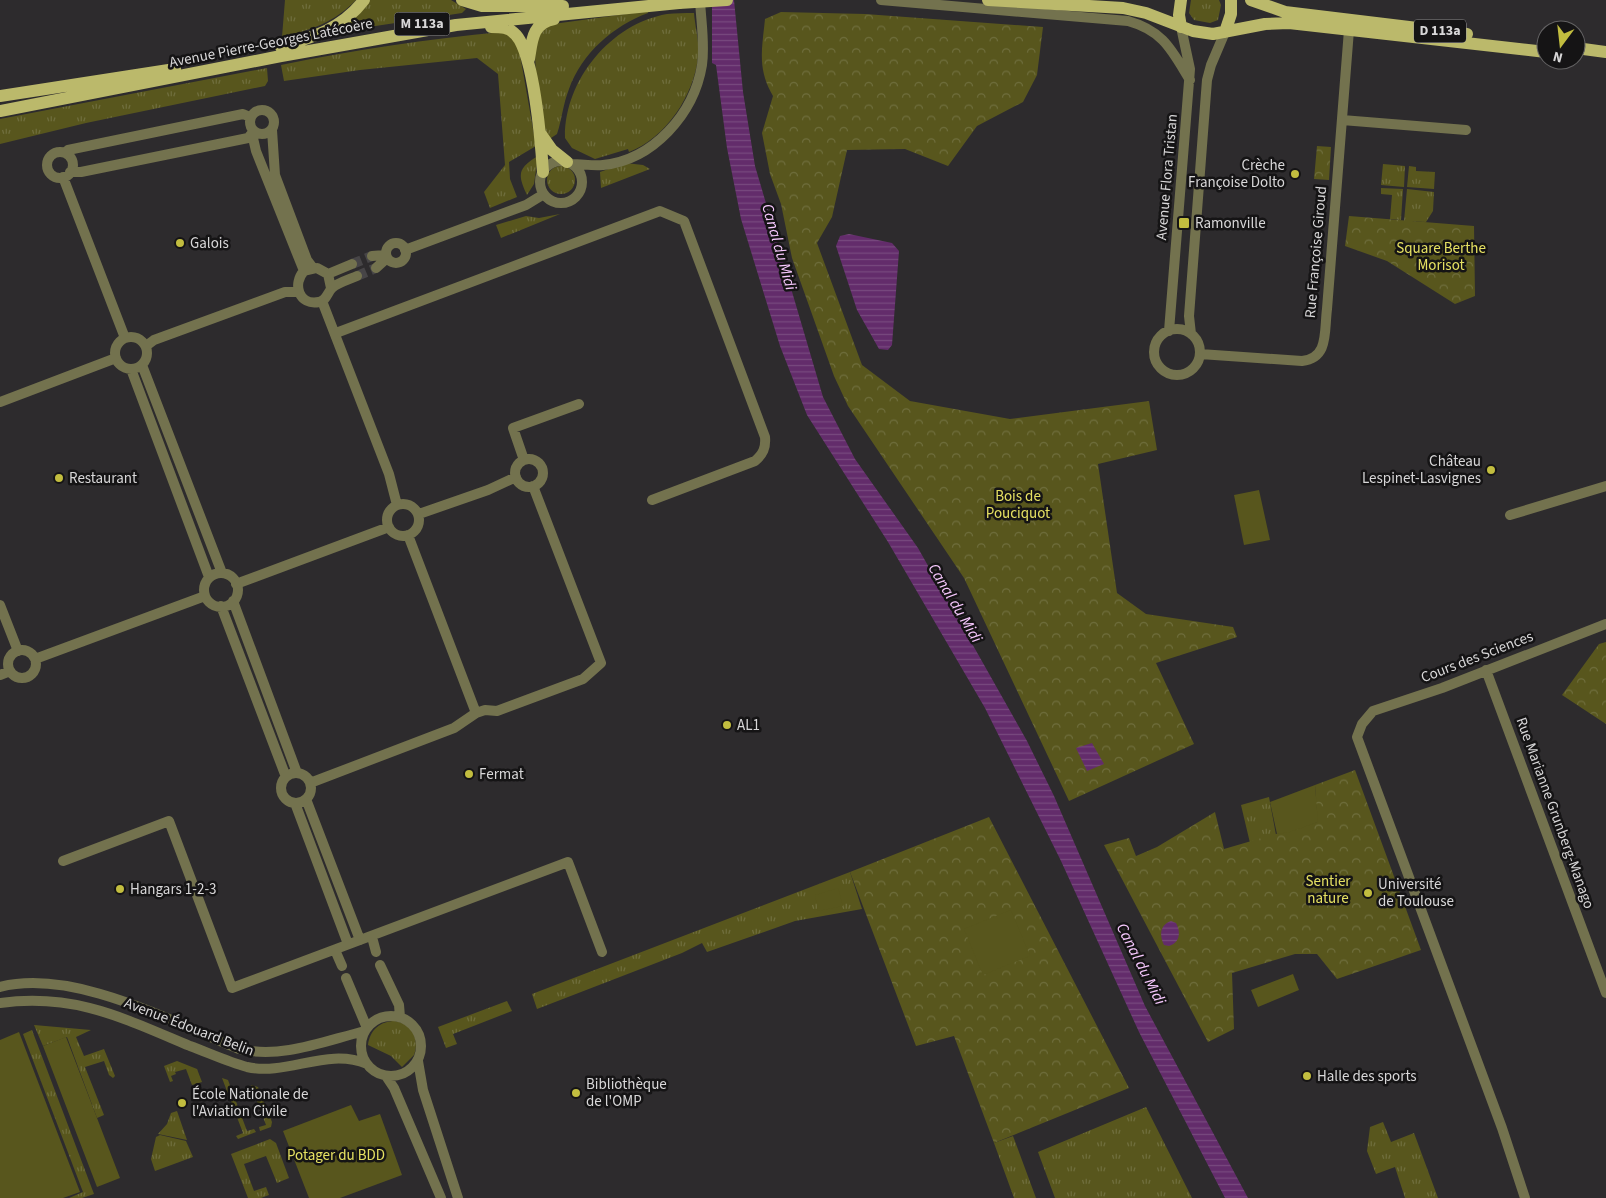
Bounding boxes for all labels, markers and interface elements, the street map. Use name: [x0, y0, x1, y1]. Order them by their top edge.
road number: M 113a: [394, 12, 450, 36]
street label: Avenue Pierre-Georges Latécoère: [167, 13, 375, 73]
road number: D 113a: [1414, 20, 1466, 42]
north arrow: [1536, 20, 1586, 70]
text: N: [1551, 46, 1565, 67]
street label: Avenue Flora Tristan: [1151, 113, 1183, 241]
place label: Crèche Françoise Dolto: [1188, 155, 1285, 193]
marker: Crèche Françoise Dolto: [1289, 168, 1301, 180]
street label: Rue Françoise Giroud: [1300, 185, 1332, 319]
water label: Canal du Midi: [756, 201, 802, 293]
place label: Ramonville: [1195, 213, 1266, 234]
marker: Ramonville: [1177, 216, 1191, 230]
place label: Galois: [190, 233, 229, 254]
marker: Galois: [174, 237, 186, 249]
park label: Square Berthe Morisot: [1396, 238, 1486, 276]
place label: Château Lespinet-Lasvignes: [1362, 451, 1481, 489]
marker: Château Lespinet-Lasvignes: [1485, 464, 1497, 476]
place label: Restaurant: [69, 468, 137, 489]
marker: Restaurant: [53, 472, 65, 484]
park label: Bois de Pouciquot: [986, 486, 1050, 524]
water label: Canal du Midi: [923, 559, 987, 647]
street label: Cours des Sciences: [1418, 626, 1536, 688]
street label: Rue Marianne Grunberg-Manago: [1511, 714, 1599, 912]
place label: AL1: [737, 715, 760, 736]
marker: AL1: [721, 719, 733, 731]
place label: Fermat: [479, 764, 524, 785]
marker: Fermat: [463, 768, 475, 780]
park label: Sentier nature: [1305, 871, 1351, 909]
place label: Université de Toulouse: [1378, 874, 1454, 912]
place label: Hangars 1-2-3: [130, 879, 217, 900]
marker: Hangars 1-2-3: [114, 883, 126, 895]
marker: Université de Toulouse: [1362, 887, 1374, 899]
water label: Canal du Midi: [1111, 919, 1171, 1009]
street label: Avenue Édouard Belin: [121, 993, 257, 1061]
place label: Halle des sports: [1317, 1066, 1417, 1087]
marker: Halle des sports: [1301, 1070, 1313, 1082]
place label: Bibliothèque de l'OMP: [586, 1074, 667, 1112]
place label: École Nationale de l'Aviation Civile: [192, 1084, 308, 1122]
marker: Bibliothèque de l'OMP: [570, 1087, 582, 1099]
marker: École Nationale de l'Aviation Civile: [176, 1097, 188, 1109]
park label: Potager du BDD: [287, 1145, 385, 1166]

